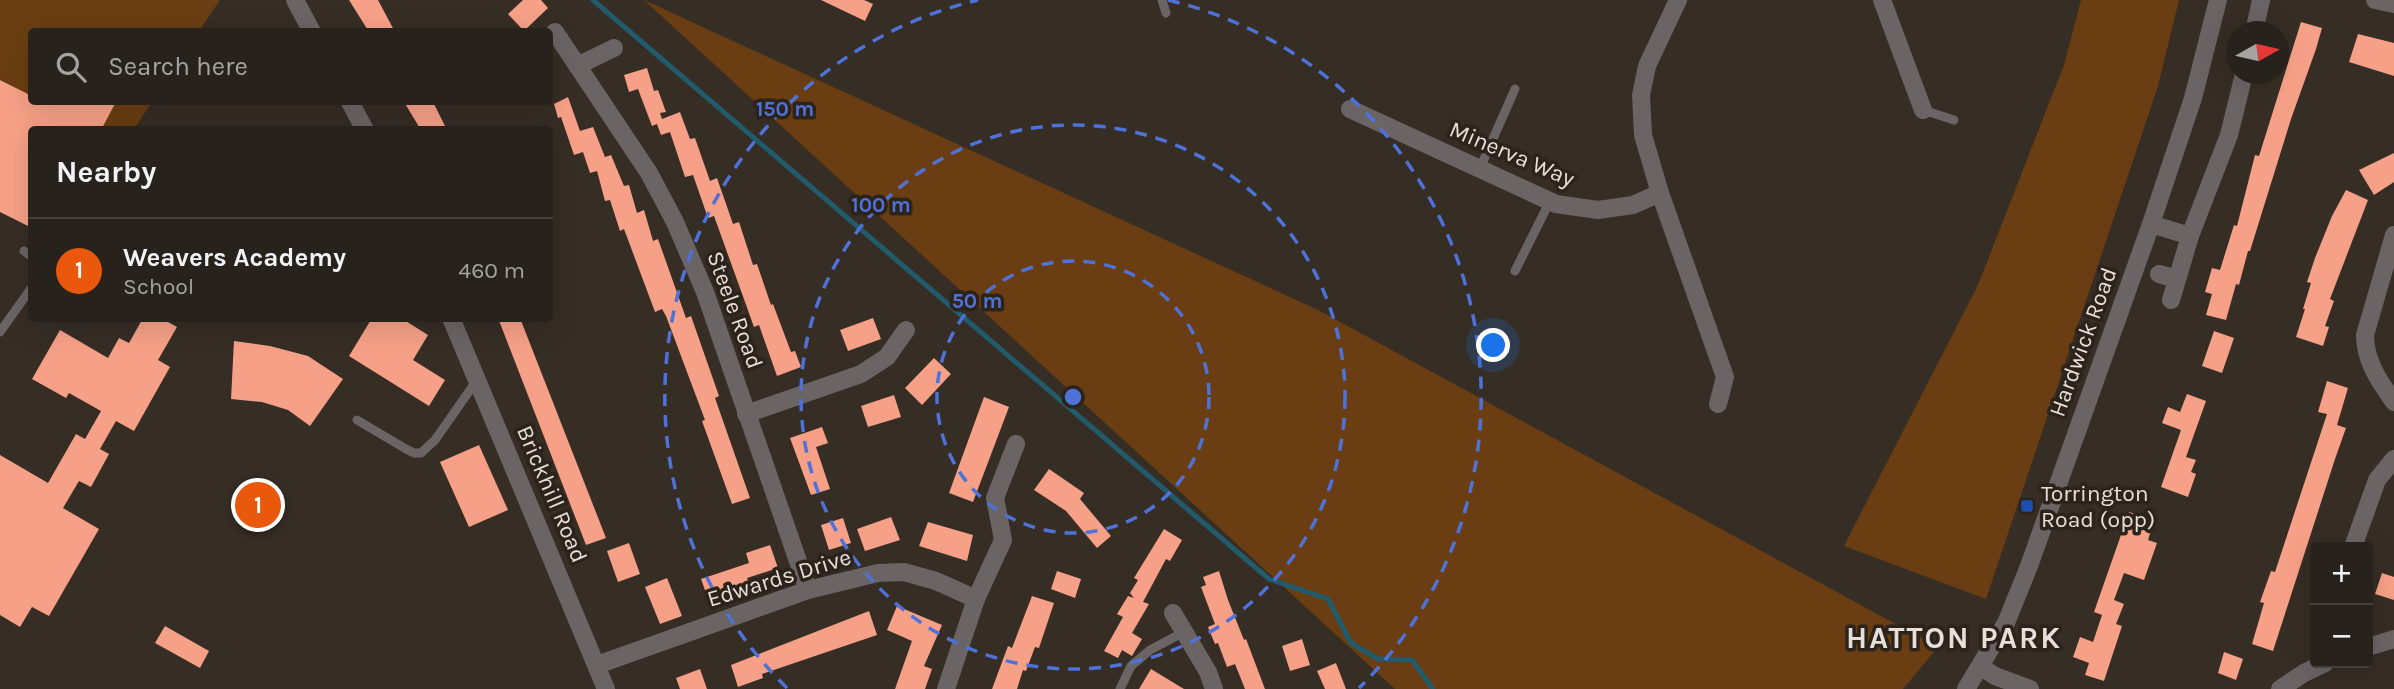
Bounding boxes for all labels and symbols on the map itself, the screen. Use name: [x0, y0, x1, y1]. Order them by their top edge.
north arrow: [2226, 21, 2289, 84]
text: 150 m: [756, 97, 814, 121]
street label: Minerva Way: [1445, 116, 1579, 193]
text: 100 m: [851, 193, 911, 217]
street label: Steele Road: [701, 248, 769, 372]
street label: Hardwick Road: [2044, 264, 2122, 420]
text: 50 m: [952, 289, 1002, 313]
your location: [1476, 328, 1510, 362]
centre of rings: [1061, 385, 1085, 409]
street label: Brickhill Road: [511, 421, 593, 567]
pin: 1: [235, 479, 281, 531]
place label: Torrington Road (opp): [2041, 480, 2155, 533]
marker: Torrington Road (opp): [2019, 498, 2035, 514]
street label: Edwards Drive: [704, 543, 854, 613]
district label: HATTON PARK: [1846, 620, 2062, 656]

